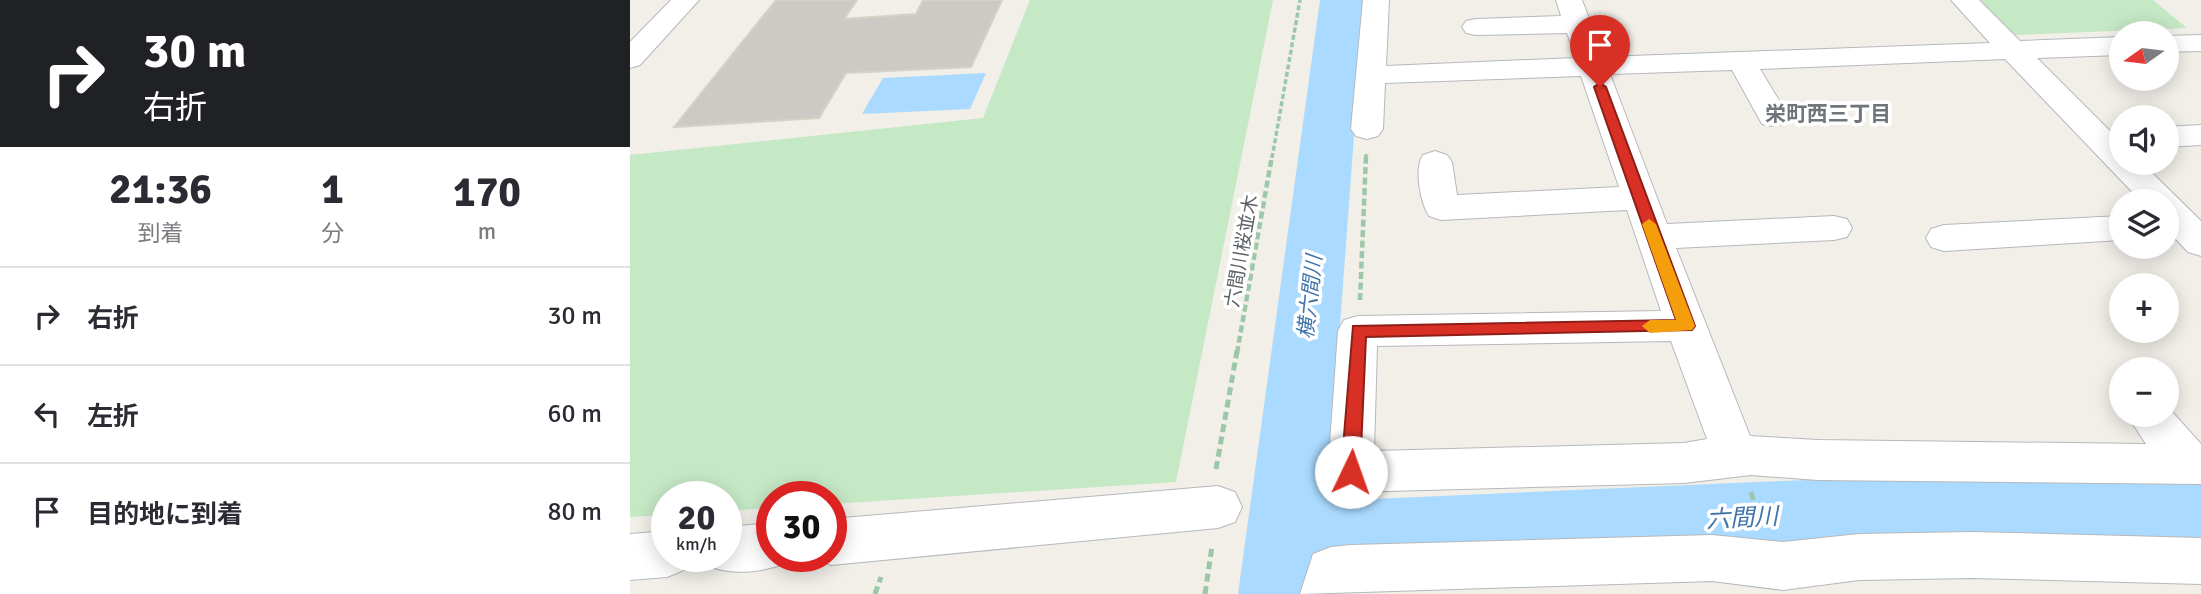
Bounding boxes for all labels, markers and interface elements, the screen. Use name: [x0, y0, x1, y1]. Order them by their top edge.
pin: [1570, 15, 1630, 87]
text: 30 m: [143, 21, 246, 81]
north arrow: [2109, 21, 2179, 91]
map controls: [2109, 21, 2179, 427]
icon: arrive: [1581, 26, 1619, 64]
icon: right: [28, 28, 119, 119]
text: 右折: [143, 88, 207, 127]
district label: 栄町西三丁目: [1765, 101, 1891, 127]
button: sound: [2109, 105, 2179, 175]
text: 21:36: [109, 164, 212, 215]
text: 1: [321, 164, 344, 215]
text: 170: [453, 167, 521, 218]
button: layers: [2109, 189, 2179, 259]
street label: 六間川桜並木: [1220, 193, 1264, 309]
text: m: [478, 217, 496, 246]
text: 到着: [138, 219, 184, 248]
text: 分: [321, 219, 344, 248]
water label: 横六間川: [1293, 252, 1328, 340]
button: +: [2109, 273, 2179, 343]
icon: right: [28, 297, 66, 335]
text: 30 m: [547, 300, 602, 332]
text: 右折: [87, 303, 139, 335]
button: −: [2109, 357, 2179, 427]
icon: left: [28, 395, 66, 433]
text: 60 m: [547, 398, 602, 430]
text: 左折: [87, 401, 139, 433]
position arrow: [1314, 435, 1388, 509]
speed limit sign: 30: [756, 481, 847, 572]
icon: arrive: [28, 493, 66, 531]
text: 80 m: [547, 496, 602, 528]
text: 20: [678, 496, 715, 539]
text: 目的地に到着: [87, 499, 243, 531]
water label: 六間川: [1705, 501, 1782, 535]
text: km/h: [676, 533, 717, 555]

